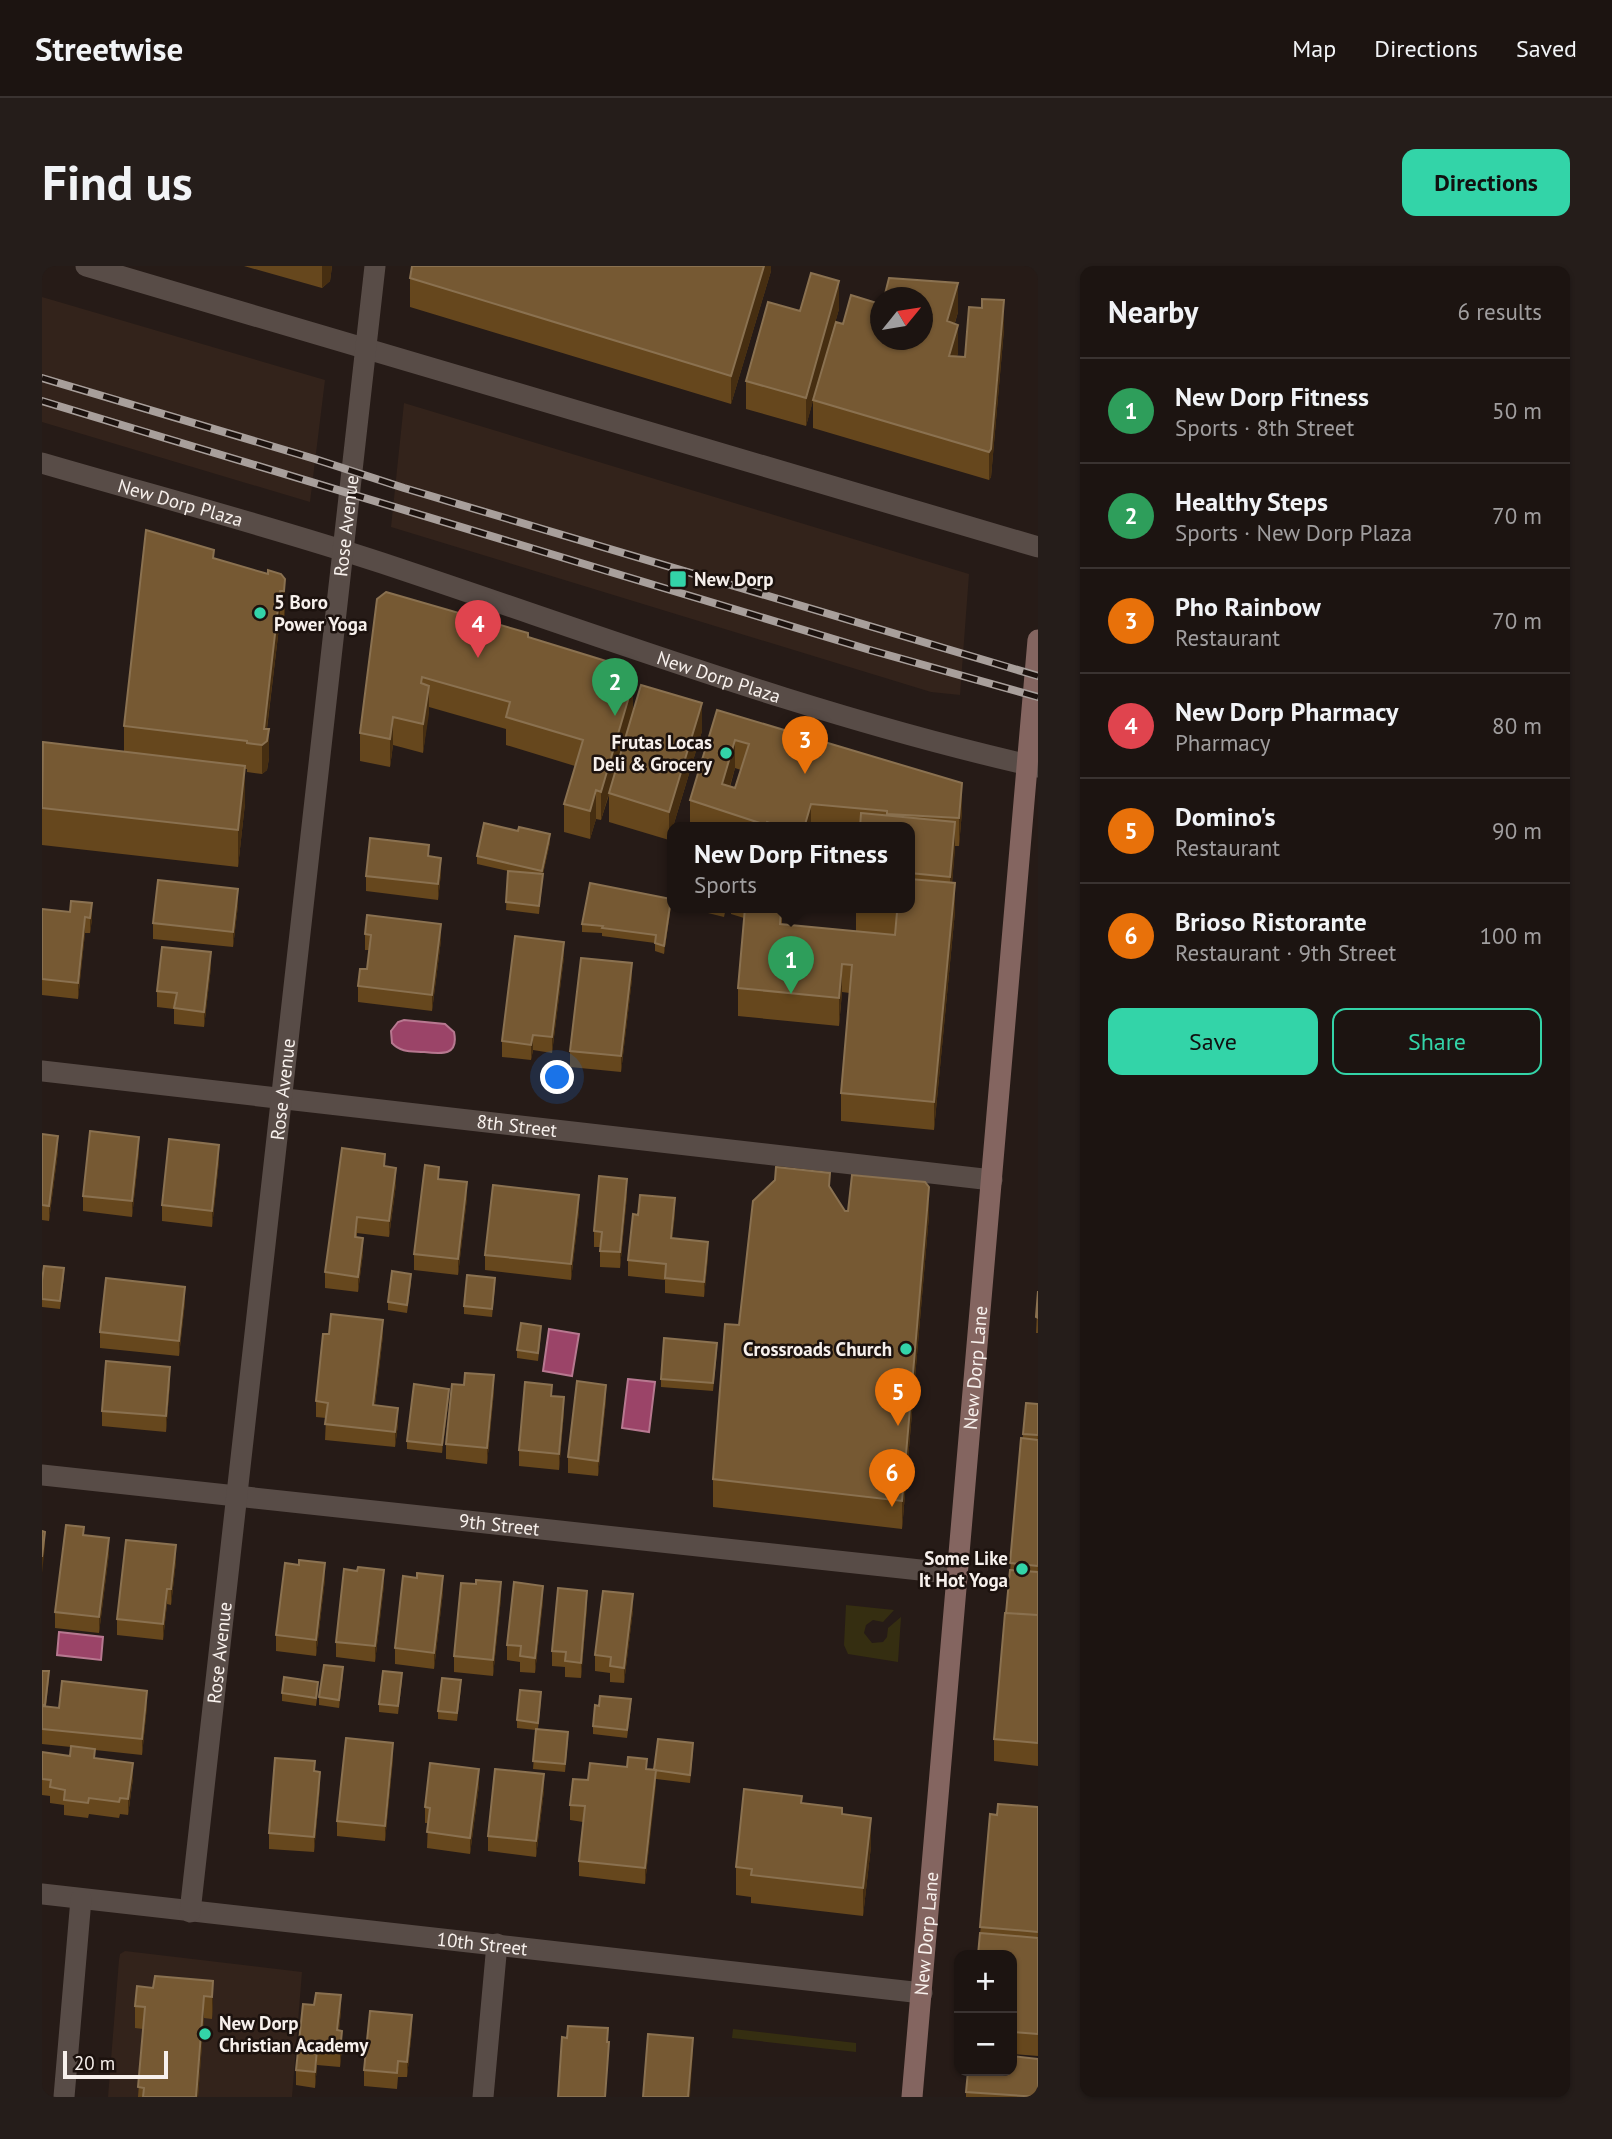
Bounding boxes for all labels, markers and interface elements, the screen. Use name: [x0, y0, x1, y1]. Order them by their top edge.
text: Streetwise: [35, 27, 183, 70]
text: Map: [1292, 33, 1336, 64]
text: Directions: [1374, 33, 1478, 64]
text: Saved: [1516, 33, 1577, 64]
button: Directions: [1402, 149, 1570, 216]
text: Find us: [42, 150, 193, 214]
north arrow: [870, 287, 933, 350]
text: Nearby: [1108, 292, 1198, 331]
text: 6 results: [1458, 297, 1542, 326]
text: New Dorp Fitness: [1175, 380, 1369, 413]
text: 1: [1124, 396, 1138, 425]
text: 50 m: [1492, 396, 1542, 425]
text: Sports · 8th Street: [1175, 413, 1354, 442]
street label: New Dorp Plaza: [115, 473, 246, 532]
street label: Rose Avenue: [328, 474, 363, 578]
text: Healthy Steps: [1175, 485, 1328, 518]
text: 2: [1124, 501, 1138, 530]
text: 70 m: [1492, 501, 1542, 530]
text: Sports · New Dorp Plaza: [1175, 518, 1412, 547]
place label: New Dorp: [694, 567, 774, 591]
marker: New Dorp: [668, 569, 688, 589]
place label: 5 Boro Power Yoga: [274, 590, 367, 636]
text: Pho Rainbow: [1175, 590, 1321, 623]
pin: 4: [455, 600, 501, 658]
marker: 5 Boro Power Yoga: [252, 605, 268, 621]
text: 3: [1124, 606, 1138, 635]
text: 70 m: [1492, 606, 1542, 635]
text: Restaurant: [1175, 623, 1280, 652]
street label: New Dorp Plaza: [654, 645, 784, 708]
pin: 2: [592, 658, 638, 716]
text: New Dorp Pharmacy: [1175, 695, 1399, 728]
text: 4: [1124, 711, 1138, 740]
text: 80 m: [1492, 711, 1542, 740]
pin: 3: [782, 716, 828, 774]
text: Pharmacy: [1175, 728, 1271, 757]
place label: Frutas Locas Deli & Grocery: [593, 730, 713, 776]
marker: Frutas Locas Deli & Grocery: [718, 745, 734, 761]
text: Domino's: [1175, 800, 1276, 833]
text: 5: [1124, 816, 1138, 845]
text: 90 m: [1492, 816, 1542, 845]
popup: [667, 822, 915, 913]
text: Restaurant: [1175, 833, 1280, 862]
text: New Dorp Fitness: [694, 837, 888, 870]
text: Sports: [694, 870, 757, 899]
text: Brioso Ristorante: [1175, 905, 1367, 938]
text: 6: [1124, 921, 1138, 950]
text: 100 m: [1480, 921, 1542, 950]
pin: 1: [768, 936, 814, 994]
text: Restaurant · 9th Street: [1175, 938, 1396, 967]
button: Save: [1108, 1008, 1318, 1075]
button: Share: [1332, 1008, 1542, 1075]
street label: Rose Avenue: [265, 1037, 300, 1141]
your location: [540, 1060, 574, 1094]
street label: 8th Street: [475, 1109, 559, 1142]
street label: New Dorp Lane: [958, 1305, 992, 1431]
place label: Crossroads Church: [743, 1337, 892, 1361]
marker: Crossroads Church: [898, 1341, 914, 1357]
pin: 5: [875, 1368, 921, 1426]
pin: 6: [869, 1449, 915, 1507]
street label: 9th Street: [458, 1508, 541, 1541]
place label: Some Like It Hot Yoga: [919, 1546, 1008, 1592]
marker: Some Like It Hot Yoga: [1014, 1561, 1030, 1577]
street label: Rose Avenue: [202, 1601, 237, 1705]
street label: New Dorp Lane: [909, 1871, 943, 1997]
street label: 10th Street: [436, 1927, 529, 1961]
map controls: [954, 1950, 1017, 2076]
button: +: [954, 1950, 1017, 2013]
place label: New Dorp Christian Academy: [219, 2011, 369, 2057]
button: −: [954, 2013, 1017, 2076]
marker: New Dorp Christian Academy: [197, 2026, 213, 2042]
scale bar: [63, 2048, 168, 2080]
text: 20 m: [74, 2051, 115, 2075]

